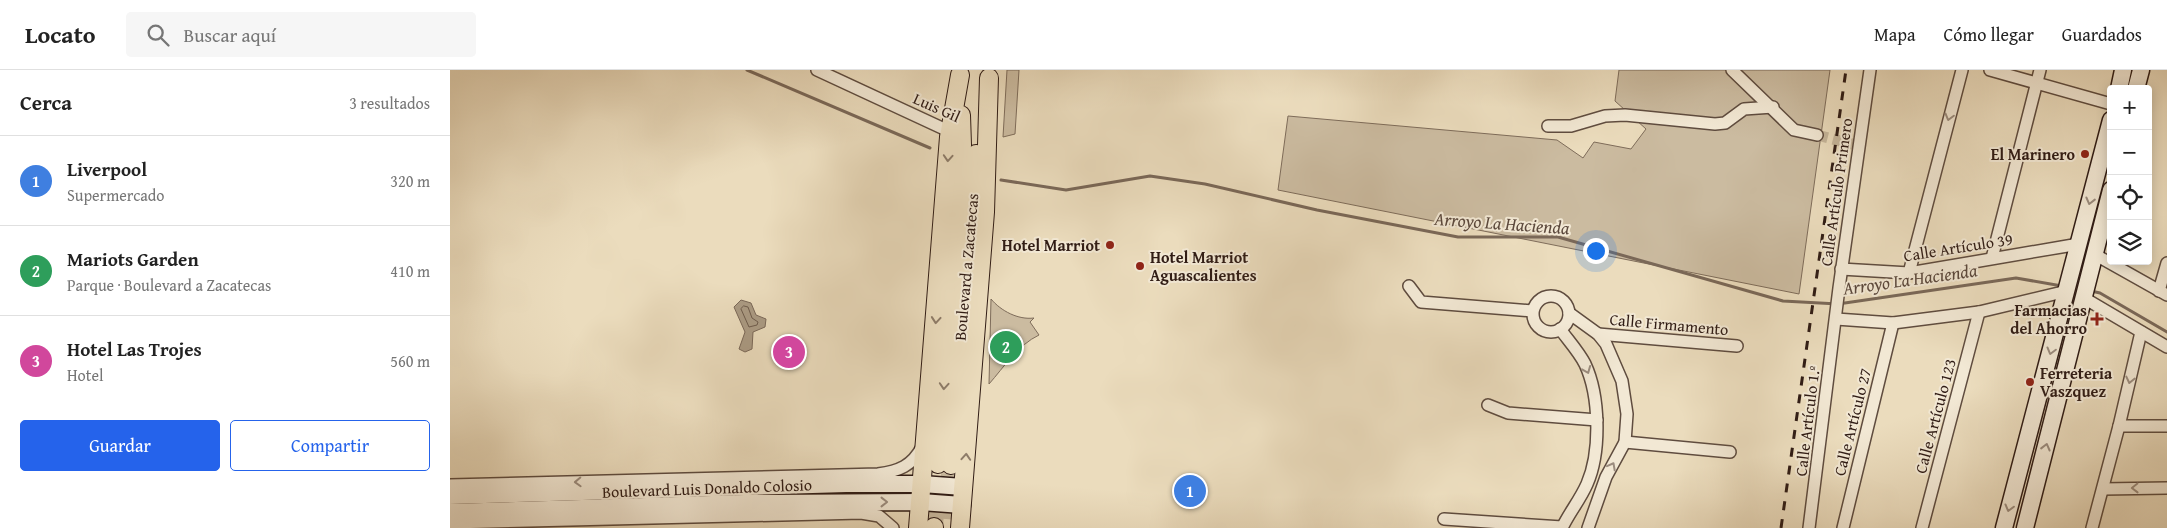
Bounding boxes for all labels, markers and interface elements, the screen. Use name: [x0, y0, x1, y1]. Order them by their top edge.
search box: [126, 12, 476, 57]
text: Locato: [25, 17, 96, 52]
icon: search: [144, 21, 172, 49]
text: Buscar aquí: [184, 21, 276, 49]
text: Mapa: [1874, 21, 1916, 48]
text: Cómo llegar: [1944, 21, 2034, 48]
text: Guardados: [2062, 21, 2142, 48]
map controls: [2107, 85, 2152, 265]
button: +: [2107, 85, 2152, 130]
street label: Luis Gil: [910, 86, 965, 128]
text: Cerca: [20, 87, 72, 118]
text: 3 resultados: [349, 91, 430, 115]
one-way arrow: [1944, 113, 1955, 121]
street label: Calle Artículo Primero: [1814, 116, 1858, 268]
button: −: [2107, 130, 2152, 175]
place label: El Marinero: [1991, 142, 2075, 166]
marker: El Marinero: [2079, 148, 2091, 160]
one-way arrow: [942, 154, 953, 162]
text: Liverpool: [67, 155, 147, 183]
text: 1: [32, 169, 40, 193]
text: 320 m: [390, 169, 430, 193]
button: locate: [2107, 175, 2152, 220]
text: Supermercado: [67, 183, 165, 207]
street label: Boulevard a Zacatecas: [948, 192, 984, 342]
one-way arrow: [2085, 197, 2096, 206]
water label: Arroyo La Hacienda: [1433, 205, 1571, 241]
button: layers: [2107, 220, 2152, 265]
street label: Calle Artículo 39: [1902, 226, 2015, 267]
place label: Hotel Marriot: [1002, 233, 1100, 257]
your location: [1583, 238, 1609, 264]
marker: Hotel Marriot: [1104, 239, 1116, 251]
text: Mariots Garden: [67, 245, 199, 273]
place label: Hotel Marriot Aguascalientes: [1150, 245, 1257, 287]
water label: Arroyo La Hacienda: [1840, 256, 1980, 302]
text: 2: [32, 259, 40, 283]
text: 410 m: [390, 259, 430, 283]
marker: Hotel Marriot Aguascalientes: [1134, 260, 1146, 272]
text: Parque · Boulevard a Zacatecas: [67, 273, 271, 297]
place label: Farmacias del Ahorro: [2010, 298, 2087, 340]
street label: Calle Firmamento: [1609, 307, 1729, 341]
marker: Farmacias del Ahorro: [2091, 313, 2103, 325]
one-way arrow: [931, 316, 942, 324]
pin: 2: [990, 328, 1022, 366]
pin: 3: [773, 333, 805, 371]
text: Hotel Las Trojes: [67, 335, 202, 363]
one-way arrow: [2046, 346, 2056, 355]
text: 3: [32, 349, 40, 373]
text: 560 m: [390, 349, 430, 373]
street label: Calle Artículo 123: [1908, 356, 1962, 476]
place label: Ferreteria Vaszquez: [2040, 361, 2113, 403]
text: Hotel: [67, 363, 103, 387]
street label: Calle Artículo 1.º: [1788, 364, 1826, 477]
one-way arrow: [1580, 365, 1591, 374]
street label: Calle Artículo 27: [1827, 365, 1877, 478]
one-way arrow: [2125, 375, 2136, 384]
marker: Ferreteria Vaszquez: [2024, 376, 2036, 388]
one-way arrow: [939, 382, 950, 390]
button: Guardar: [20, 420, 220, 471]
button: Compartir: [230, 420, 430, 471]
one-way arrow: [2040, 442, 2051, 451]
one-way arrow: [960, 452, 971, 460]
one-way arrow: [1606, 463, 1616, 472]
street label: Boulevard Luis Donaldo Colosio: [602, 472, 812, 504]
pin: 1: [1174, 472, 1206, 510]
one-way arrow: [574, 477, 582, 487]
one-way arrow: [2131, 483, 2138, 493]
one-way arrow: [880, 497, 888, 507]
one-way arrow: [2004, 504, 2015, 513]

